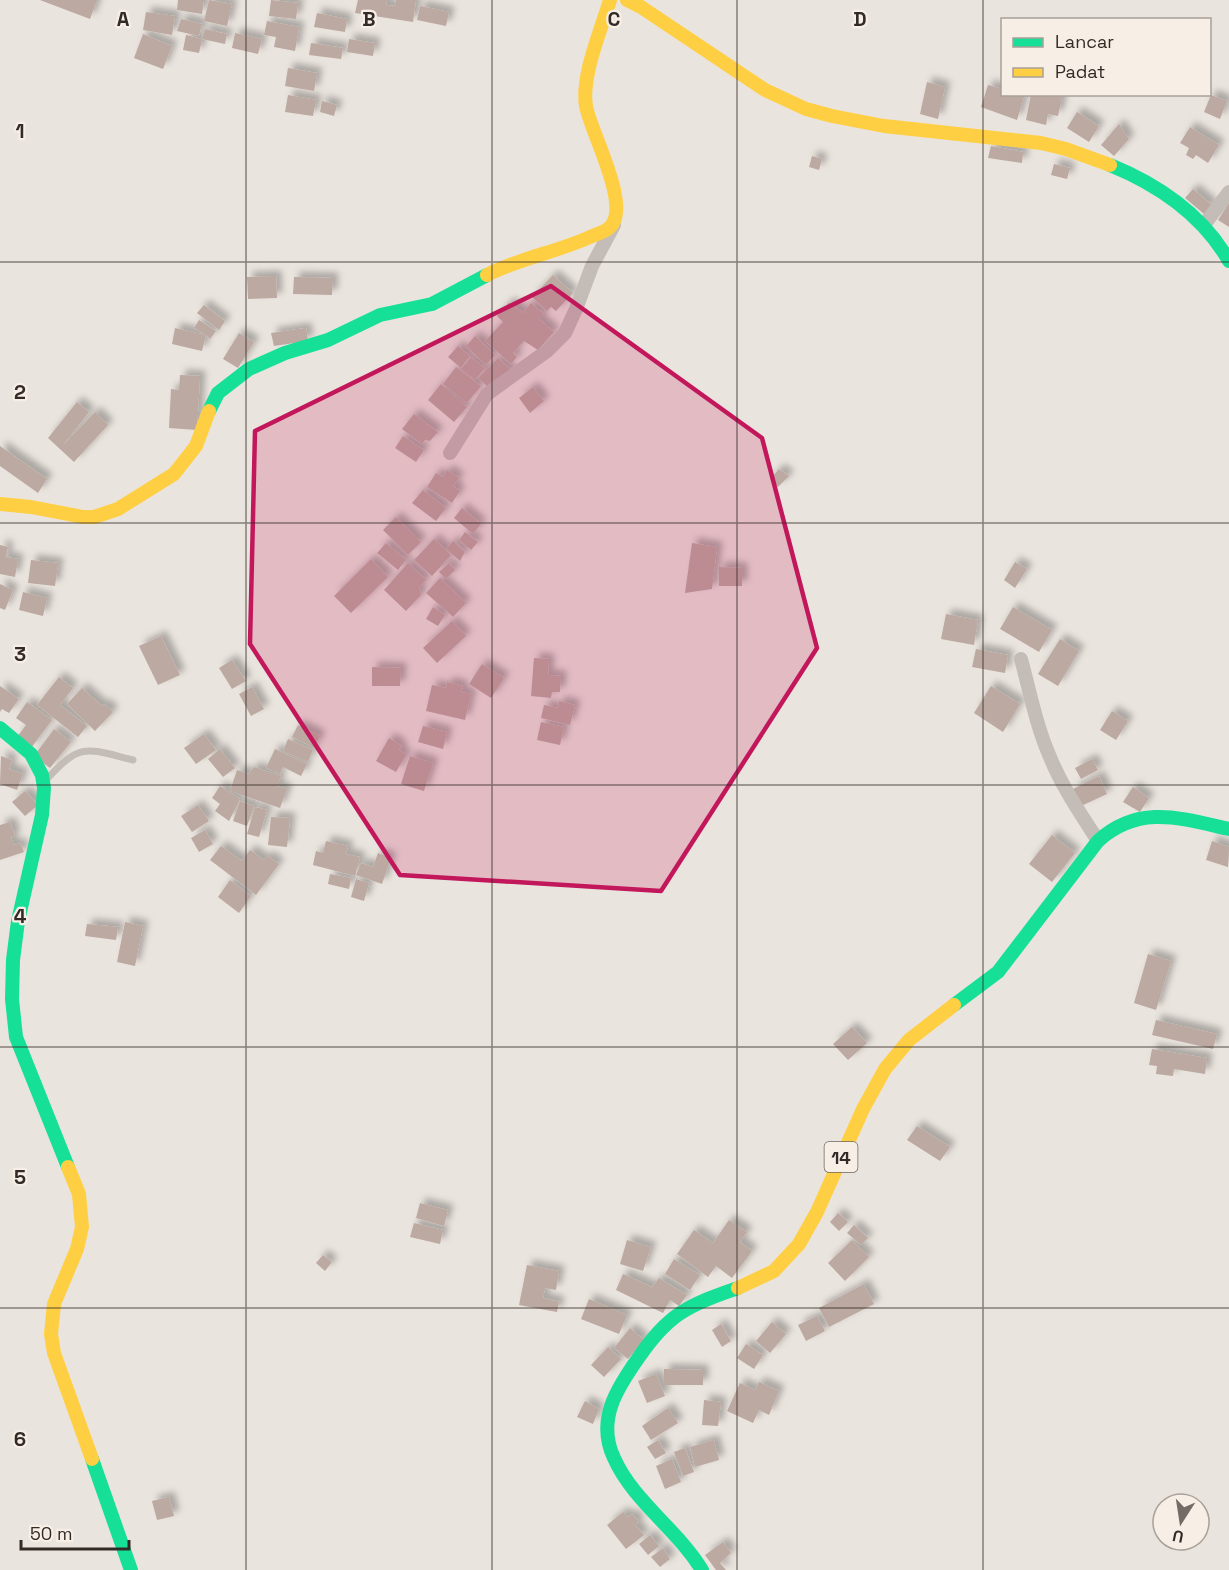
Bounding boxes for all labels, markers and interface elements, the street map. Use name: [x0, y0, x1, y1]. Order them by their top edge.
text: A: [117, 6, 130, 32]
text: B: [362, 6, 376, 32]
text: C: [608, 6, 621, 32]
text: D: [853, 6, 867, 32]
legend: [1001, 18, 1211, 96]
text: Lancar: [1055, 30, 1114, 53]
text: Padat: [1055, 60, 1105, 83]
text: 1: [15, 118, 25, 144]
text: 2: [14, 379, 26, 405]
text: 3: [14, 641, 26, 667]
text: 4: [14, 903, 27, 929]
road number: 14: [824, 1142, 858, 1172]
text: 5: [14, 1164, 26, 1190]
text: 6: [14, 1426, 26, 1452]
north arrow: [1151, 1492, 1211, 1552]
scale bar: [21, 1513, 129, 1551]
text: 50 m: [30, 1522, 72, 1545]
text: U: [1171, 1525, 1185, 1548]

